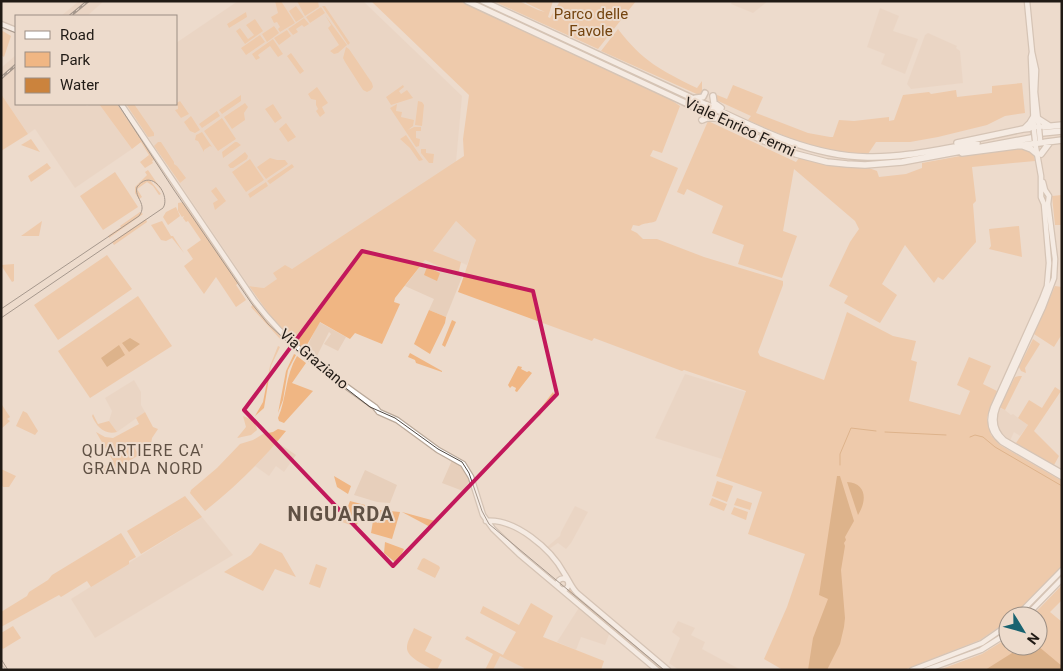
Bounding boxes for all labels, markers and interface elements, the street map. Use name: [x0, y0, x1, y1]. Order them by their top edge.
park label: Parco delle Favole: [554, 5, 628, 40]
legend: [15, 15, 178, 105]
text: Road: [60, 26, 94, 44]
text: Park: [60, 51, 91, 69]
text: Water: [60, 76, 99, 94]
street label: Viale Enrico Fermi: [682, 93, 798, 161]
street label: Via Graziano: [276, 325, 352, 393]
district label: QUARTIERE CA' GRANDA NORD: [82, 441, 204, 478]
district label: NIGUARDA: [287, 502, 395, 526]
north arrow: [998, 606, 1048, 656]
text: N: [1024, 630, 1043, 648]

